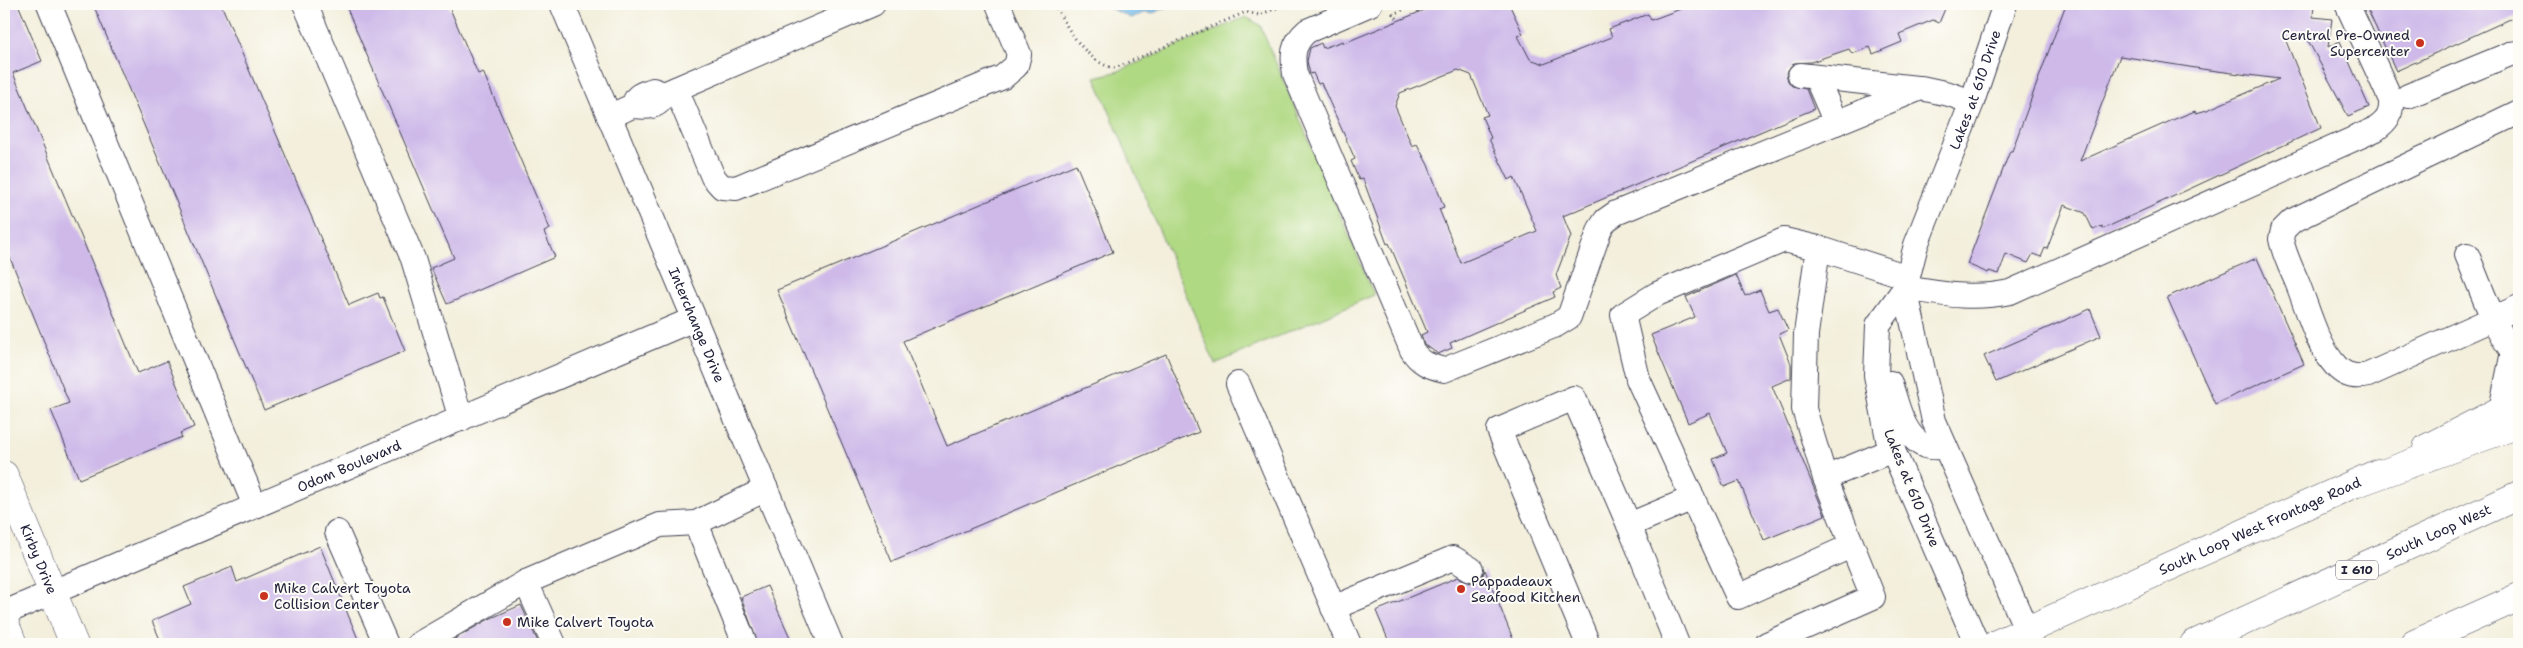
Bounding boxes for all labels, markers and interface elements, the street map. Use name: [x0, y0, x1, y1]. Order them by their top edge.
place label: Central Pre-Owned Supercenter: [2281, 26, 2410, 60]
street label: Lakes at 610 Drive: [1945, 27, 2005, 152]
marker: Central Pre-Owned Supercenter: [2414, 37, 2426, 49]
street label: Interchange Drive: [665, 265, 729, 385]
street label: Lakes at 610 Drive: [1880, 426, 1944, 550]
street label: Odom Boulevard: [294, 436, 404, 496]
street label: South Loop West Frontage Road: [2156, 473, 2364, 579]
street label: South Loop West: [2383, 500, 2494, 564]
street label: Kirby Drive: [16, 521, 61, 597]
road number: I 610: [2336, 560, 2378, 580]
place label: Pappadeaux Seafood Kitchen: [1471, 572, 1581, 606]
place label: Mike Calvert Toyota Collision Center: [274, 579, 411, 613]
marker: Pappadeaux Seafood Kitchen: [1455, 583, 1467, 595]
marker: Mike Calvert Toyota Collision Center: [258, 590, 270, 602]
place label: Mike Calvert Toyota: [517, 613, 654, 631]
marker: Mike Calvert Toyota: [501, 616, 513, 628]

